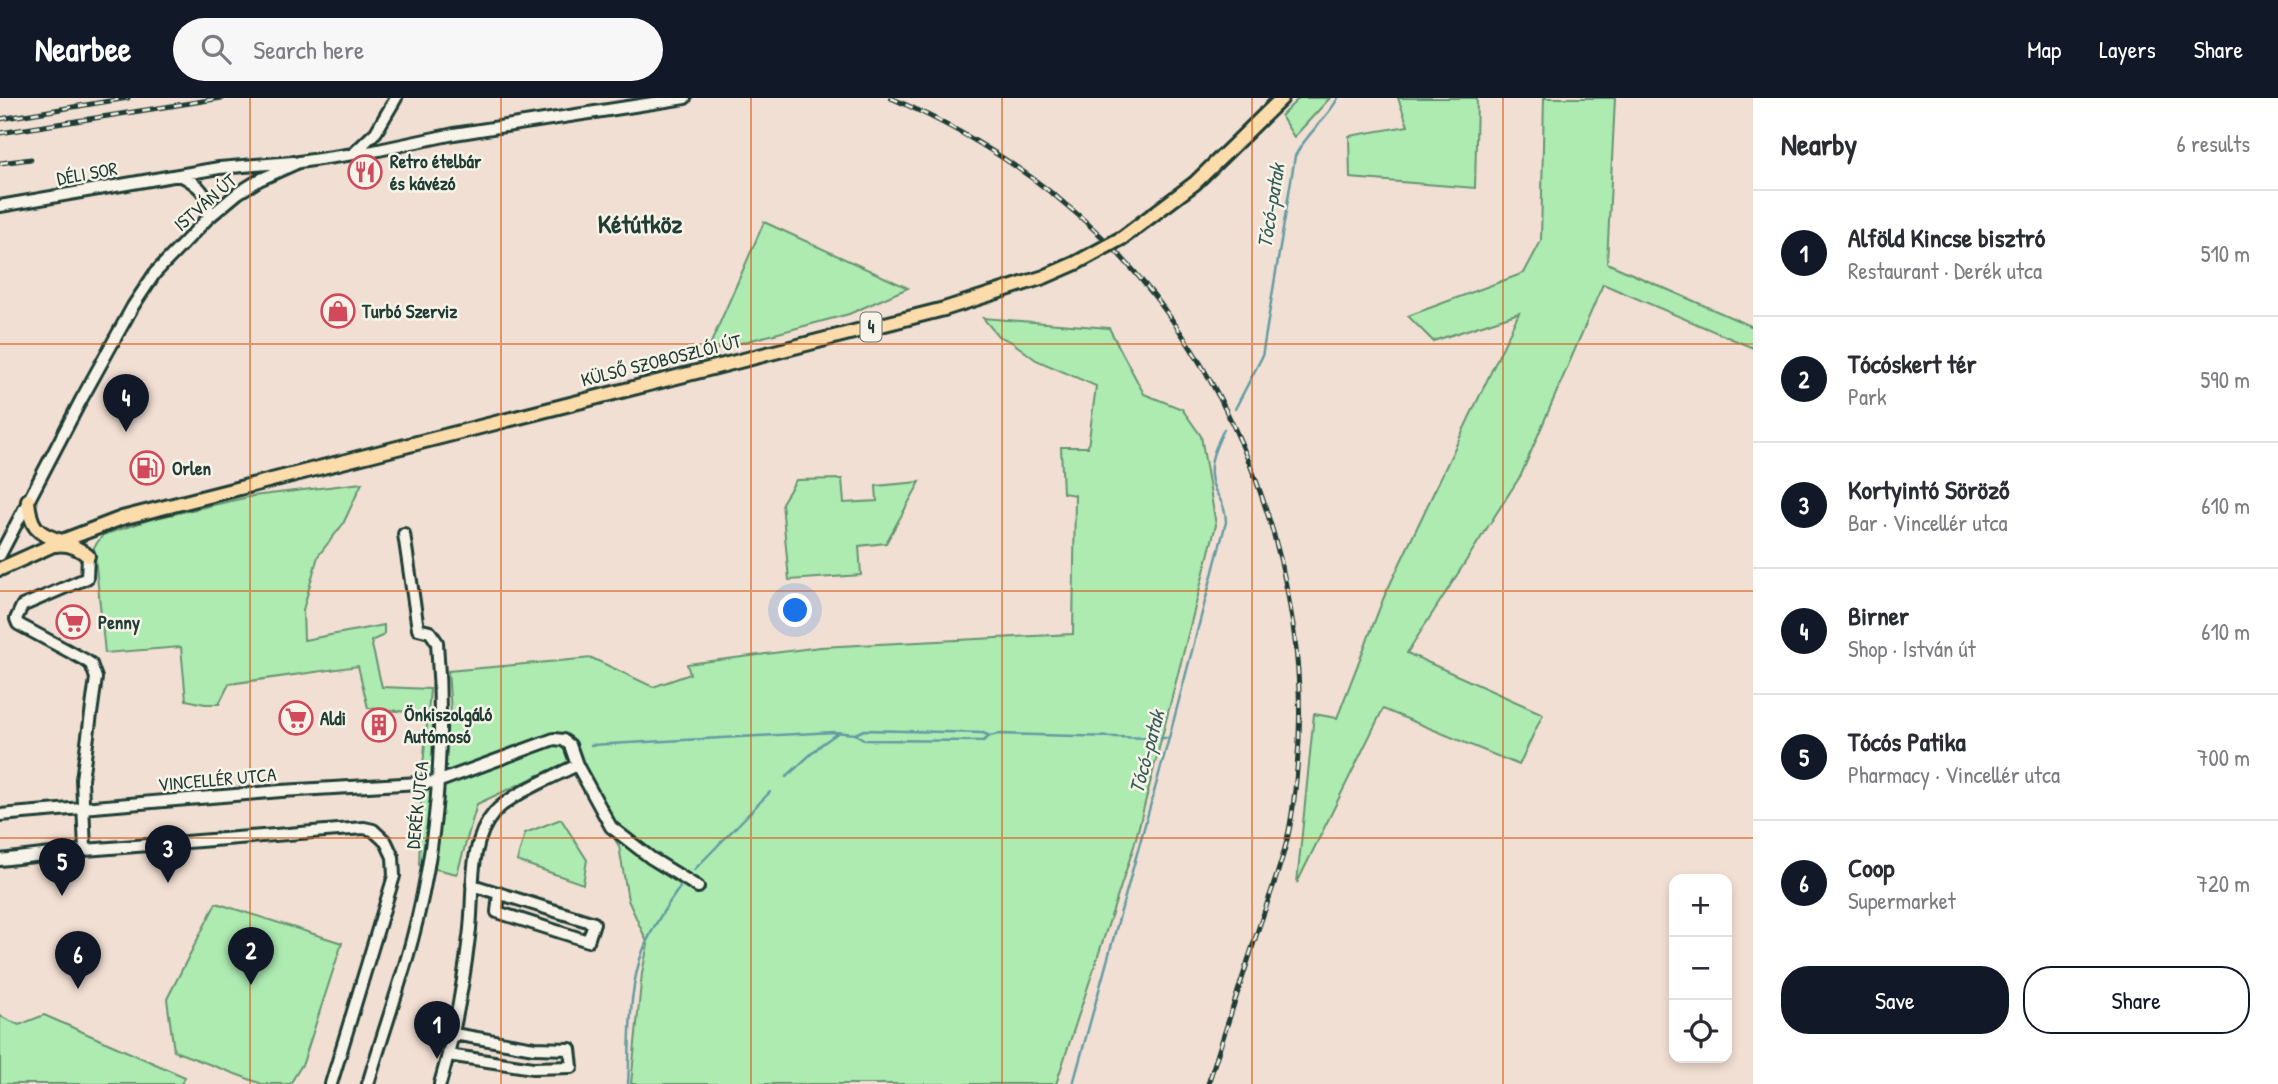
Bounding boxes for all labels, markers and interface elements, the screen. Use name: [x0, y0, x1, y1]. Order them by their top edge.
search box: [173, 18, 663, 81]
text: Nearbee: [35, 27, 131, 71]
icon: search: [197, 30, 235, 68]
text: Search here: [253, 32, 364, 67]
text: Map: [2027, 33, 2061, 65]
text: Layers: [2099, 33, 2156, 65]
text: Share: [2194, 33, 2243, 65]
text: Nearby: [1781, 124, 1857, 164]
text: 6 results: [2177, 128, 2250, 159]
place label: Retro ételbár és kávézó: [390, 148, 482, 196]
restaurant icon: Retro ételbár és kávézó: [346, 153, 384, 191]
street label: DÉLI SOR: [55, 155, 120, 191]
water label: Tócó-patak: [1250, 160, 1292, 250]
street label: ISTVÁN ÚT: [168, 167, 243, 237]
district label: Kétútköz: [598, 206, 682, 241]
text: Alföld Kincse bisztró: [1848, 220, 2045, 255]
text: 1: [1800, 238, 1808, 269]
text: 510 m: [2201, 238, 2250, 269]
text: Restaurant · Derék utca: [1848, 255, 2042, 286]
shop icon: Turbó Szerviz: [319, 292, 357, 330]
place label: Turbó Szerviz: [361, 298, 458, 324]
road number: 4: [860, 312, 882, 342]
street label: KÜLSŐ SZOBOSZLÓI ÚT: [578, 327, 745, 392]
text: Tócóskert tér: [1848, 346, 1977, 381]
text: 2: [1799, 364, 1809, 395]
text: 590 m: [2201, 364, 2250, 395]
pin: 4: [103, 374, 149, 432]
text: Park: [1848, 381, 1886, 412]
fuel station icon: Orlen: [128, 449, 166, 487]
place label: Orlen: [172, 455, 211, 481]
text: Kortyintó Söröző: [1848, 472, 2010, 507]
text: 3: [1799, 490, 1809, 521]
text: 610 m: [2201, 490, 2250, 521]
text: Bar · Vincellér utca: [1848, 507, 2008, 538]
your location: [778, 593, 812, 627]
text: Birner: [1848, 598, 1909, 633]
supermarket icon: Penny: [54, 603, 92, 641]
place label: Penny: [98, 609, 140, 636]
text: 4: [1800, 616, 1808, 647]
text: 610 m: [2201, 616, 2250, 647]
text: Shop · István út: [1848, 633, 1976, 664]
supermarket icon: Aldi: [277, 699, 315, 737]
place label: Önkiszolgáló Autómosó: [404, 701, 492, 749]
place label: Aldi: [320, 705, 346, 731]
water label: Tócó-patak: [1122, 705, 1172, 797]
building icon: Önkiszolgáló Autómosó: [360, 706, 398, 744]
text: Tócós Patika: [1848, 724, 1966, 759]
text: 5: [1799, 742, 1809, 773]
text: 700 m: [2197, 742, 2250, 773]
text: Pharmacy · Vincellér utca: [1848, 759, 2060, 790]
street label: DERÉK UTCA: [399, 760, 435, 850]
street label: VINCELLÉR UTCA: [157, 761, 277, 797]
pin: 3: [145, 825, 191, 883]
pin: 5: [39, 838, 85, 896]
text: Coop: [1848, 850, 1894, 885]
text: 6: [1799, 868, 1809, 899]
text: 720 m: [2197, 868, 2250, 899]
map controls: [1669, 874, 1732, 1063]
button: +: [1669, 874, 1732, 937]
text: Supermarket: [1848, 885, 1956, 916]
pin: 2: [228, 927, 274, 985]
pin: 6: [55, 931, 101, 989]
button: −: [1669, 937, 1732, 1000]
button: Save: [1781, 966, 2009, 1034]
button: Share: [2023, 966, 2250, 1034]
button: locate: [1669, 1000, 1732, 1063]
pin: 1: [414, 1001, 460, 1059]

